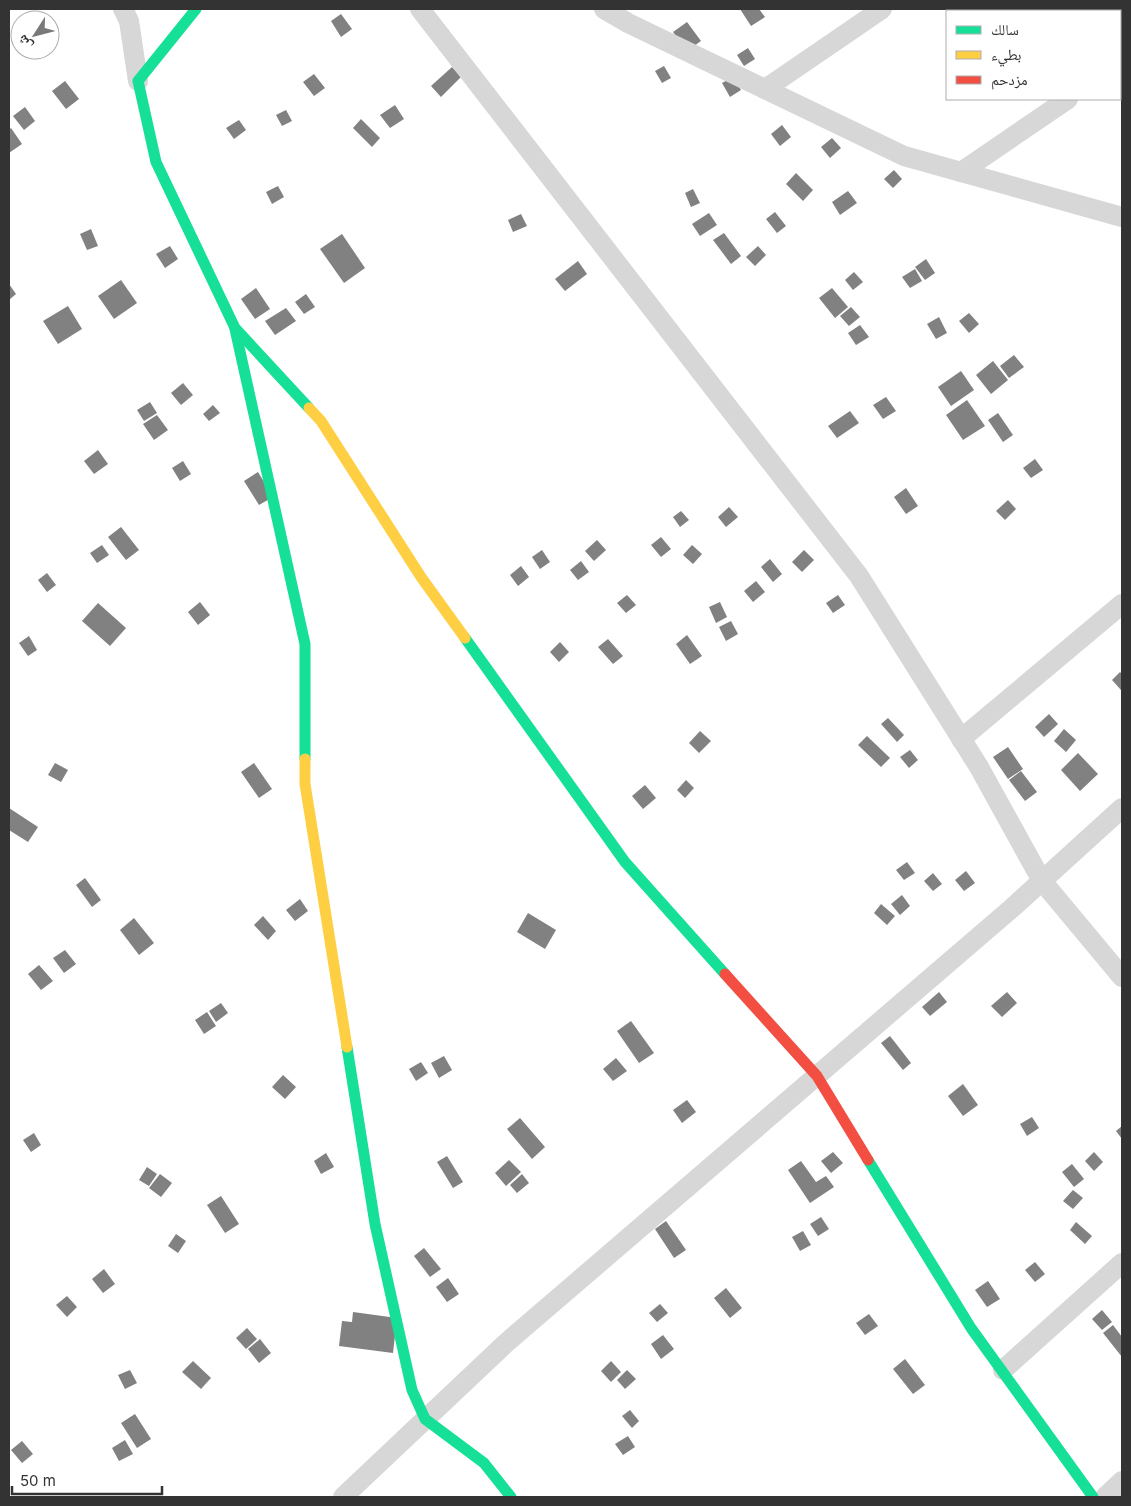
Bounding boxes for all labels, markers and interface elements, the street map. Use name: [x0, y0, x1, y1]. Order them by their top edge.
north arrow: [10, 10, 60, 60]
legend: [946, 10, 1121, 100]
text: سالك: [991, 20, 1019, 39]
text: ش: [13, 31, 36, 54]
text: بطيء: [991, 45, 1021, 67]
text: مزدحم: [991, 70, 1028, 90]
scale bar: [12, 1464, 162, 1496]
text: 50 m: [20, 1471, 56, 1490]

